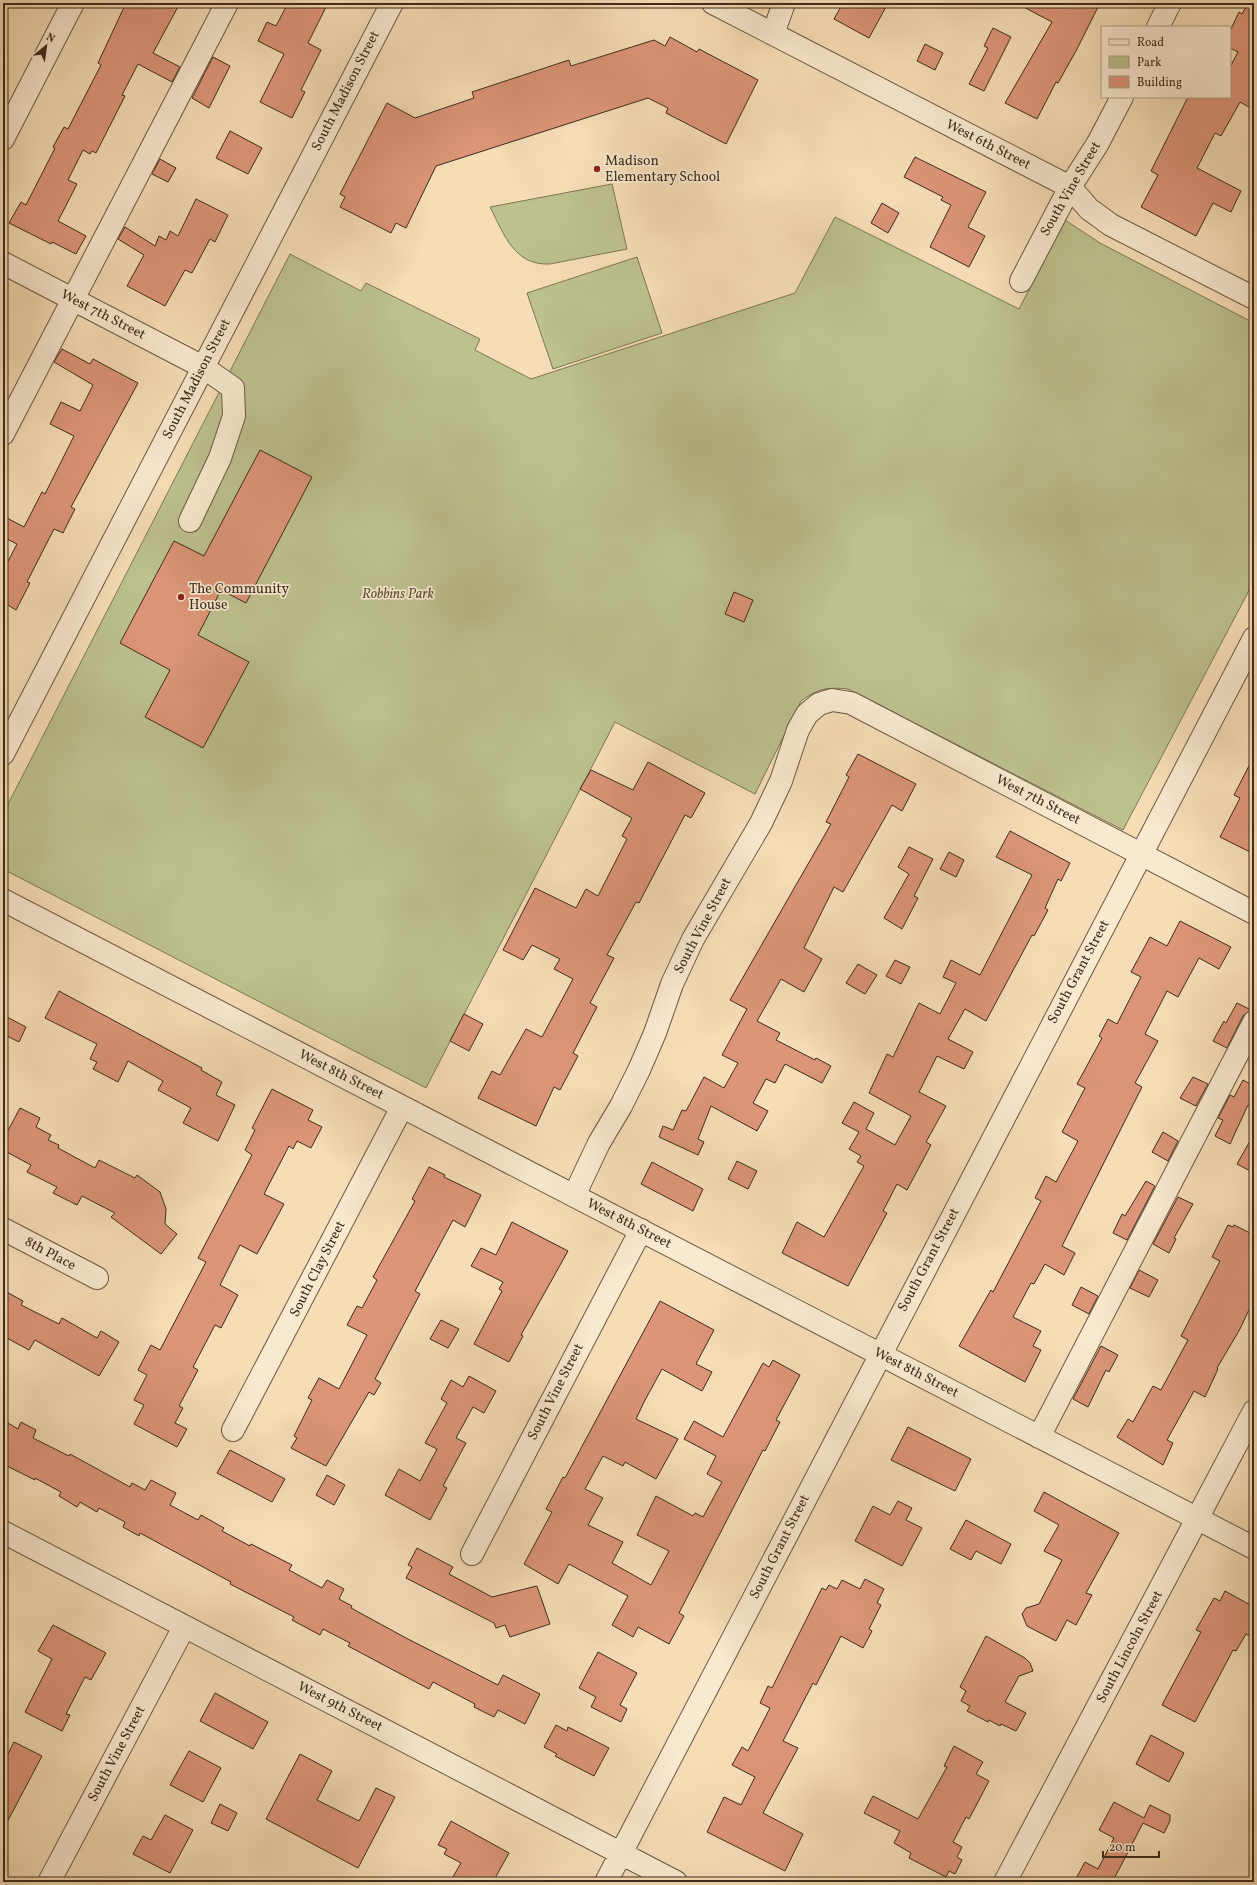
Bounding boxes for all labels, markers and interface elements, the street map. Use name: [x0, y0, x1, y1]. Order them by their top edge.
north arrow: [26, 26, 66, 66]
legend: [1101, 26, 1231, 98]
street label: South Madison Street: [307, 28, 385, 154]
text: N: [43, 30, 57, 47]
text: Road: [1137, 35, 1164, 51]
text: Park: [1137, 55, 1162, 71]
text: Building: [1137, 75, 1182, 91]
street label: West 6th Street: [942, 115, 1034, 175]
street label: South Vine Street: [1036, 138, 1106, 240]
place label: Madison Elementary School: [605, 152, 720, 187]
marker: Madison Elementary School: [592, 164, 602, 174]
street label: West 7th Street: [57, 285, 149, 345]
street label: South Madison Street: [158, 316, 236, 442]
place label: The Community House: [189, 580, 289, 615]
park label: Robbins Park: [362, 585, 435, 604]
marker: The Community House: [176, 592, 186, 602]
street label: West 7th Street: [992, 770, 1084, 830]
street label: South Vine Street: [670, 875, 736, 977]
street label: South Grant Street: [1044, 917, 1114, 1027]
street label: West 8th Street: [295, 1045, 387, 1105]
street label: West 8th Street: [583, 1194, 675, 1254]
street label: South Grant Street: [894, 1205, 964, 1315]
street label: South Clay Street: [286, 1218, 350, 1320]
street label: 8th Place: [21, 1233, 79, 1276]
street label: South Vine Street: [523, 1340, 589, 1444]
street label: West 8th Street: [870, 1343, 962, 1403]
street label: South Grant Street: [745, 1491, 815, 1603]
street label: South Lincoln Street: [1092, 1587, 1168, 1707]
street label: West 9th Street: [294, 1677, 386, 1737]
street label: South Vine Street: [84, 1703, 150, 1805]
scale bar: [1103, 1833, 1159, 1859]
text: 20 m: [1109, 1840, 1136, 1856]

